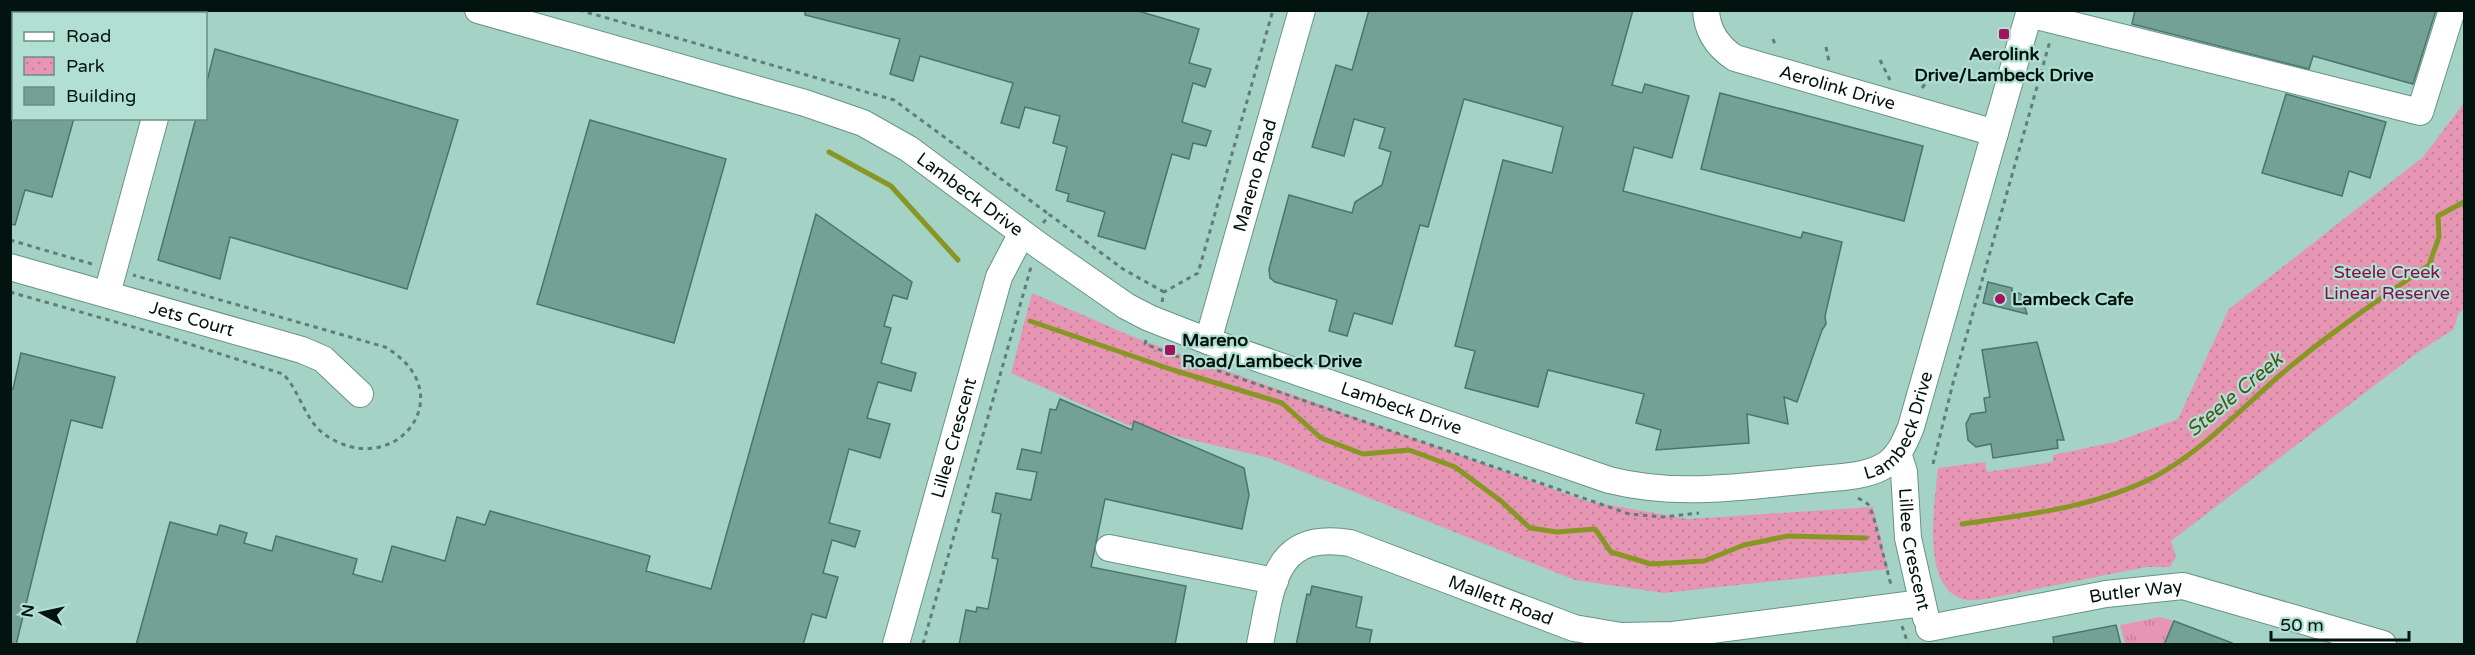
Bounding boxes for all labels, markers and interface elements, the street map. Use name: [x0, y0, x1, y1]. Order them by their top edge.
legend: [12, 12, 207, 120]
text: Road: [66, 25, 111, 47]
marker: Aerolink Drive/Lambeck Drive: [1997, 27, 2011, 41]
place label: Aerolink Drive/Lambeck Drive: [1914, 43, 2094, 86]
text: Park: [66, 55, 105, 77]
street label: Aerolink Drive: [1777, 60, 1898, 115]
text: Building: [66, 85, 136, 107]
street label: Mareno Road: [1229, 117, 1281, 234]
street label: Lambeck Drive: [912, 147, 1027, 241]
park label: Steele Creek Linear Reserve: [2324, 261, 2450, 304]
place label: Lambeck Cafe: [2012, 288, 2134, 310]
marker: Lambeck Cafe: [1993, 292, 2007, 306]
street label: Jets Court: [147, 296, 237, 341]
place label: Mareno Road/Lambeck Drive: [1182, 329, 1362, 372]
marker: Mareno Road/Lambeck Drive: [1163, 343, 1177, 357]
water label: Steele Creek: [2182, 346, 2290, 442]
street label: Lambeck Drive: [1861, 369, 1937, 484]
street label: Lillee Crescent: [926, 375, 981, 501]
street label: Lambeck Drive: [1338, 377, 1465, 439]
street label: Lillee Crescent: [1894, 487, 1935, 613]
street label: Mallett Road: [1445, 570, 1556, 630]
street label: Butler Way: [2087, 575, 2184, 608]
north arrow: [12, 583, 72, 643]
text: N: [17, 603, 39, 619]
scale bar: [2271, 604, 2409, 642]
text: 50 m: [2280, 614, 2324, 636]

